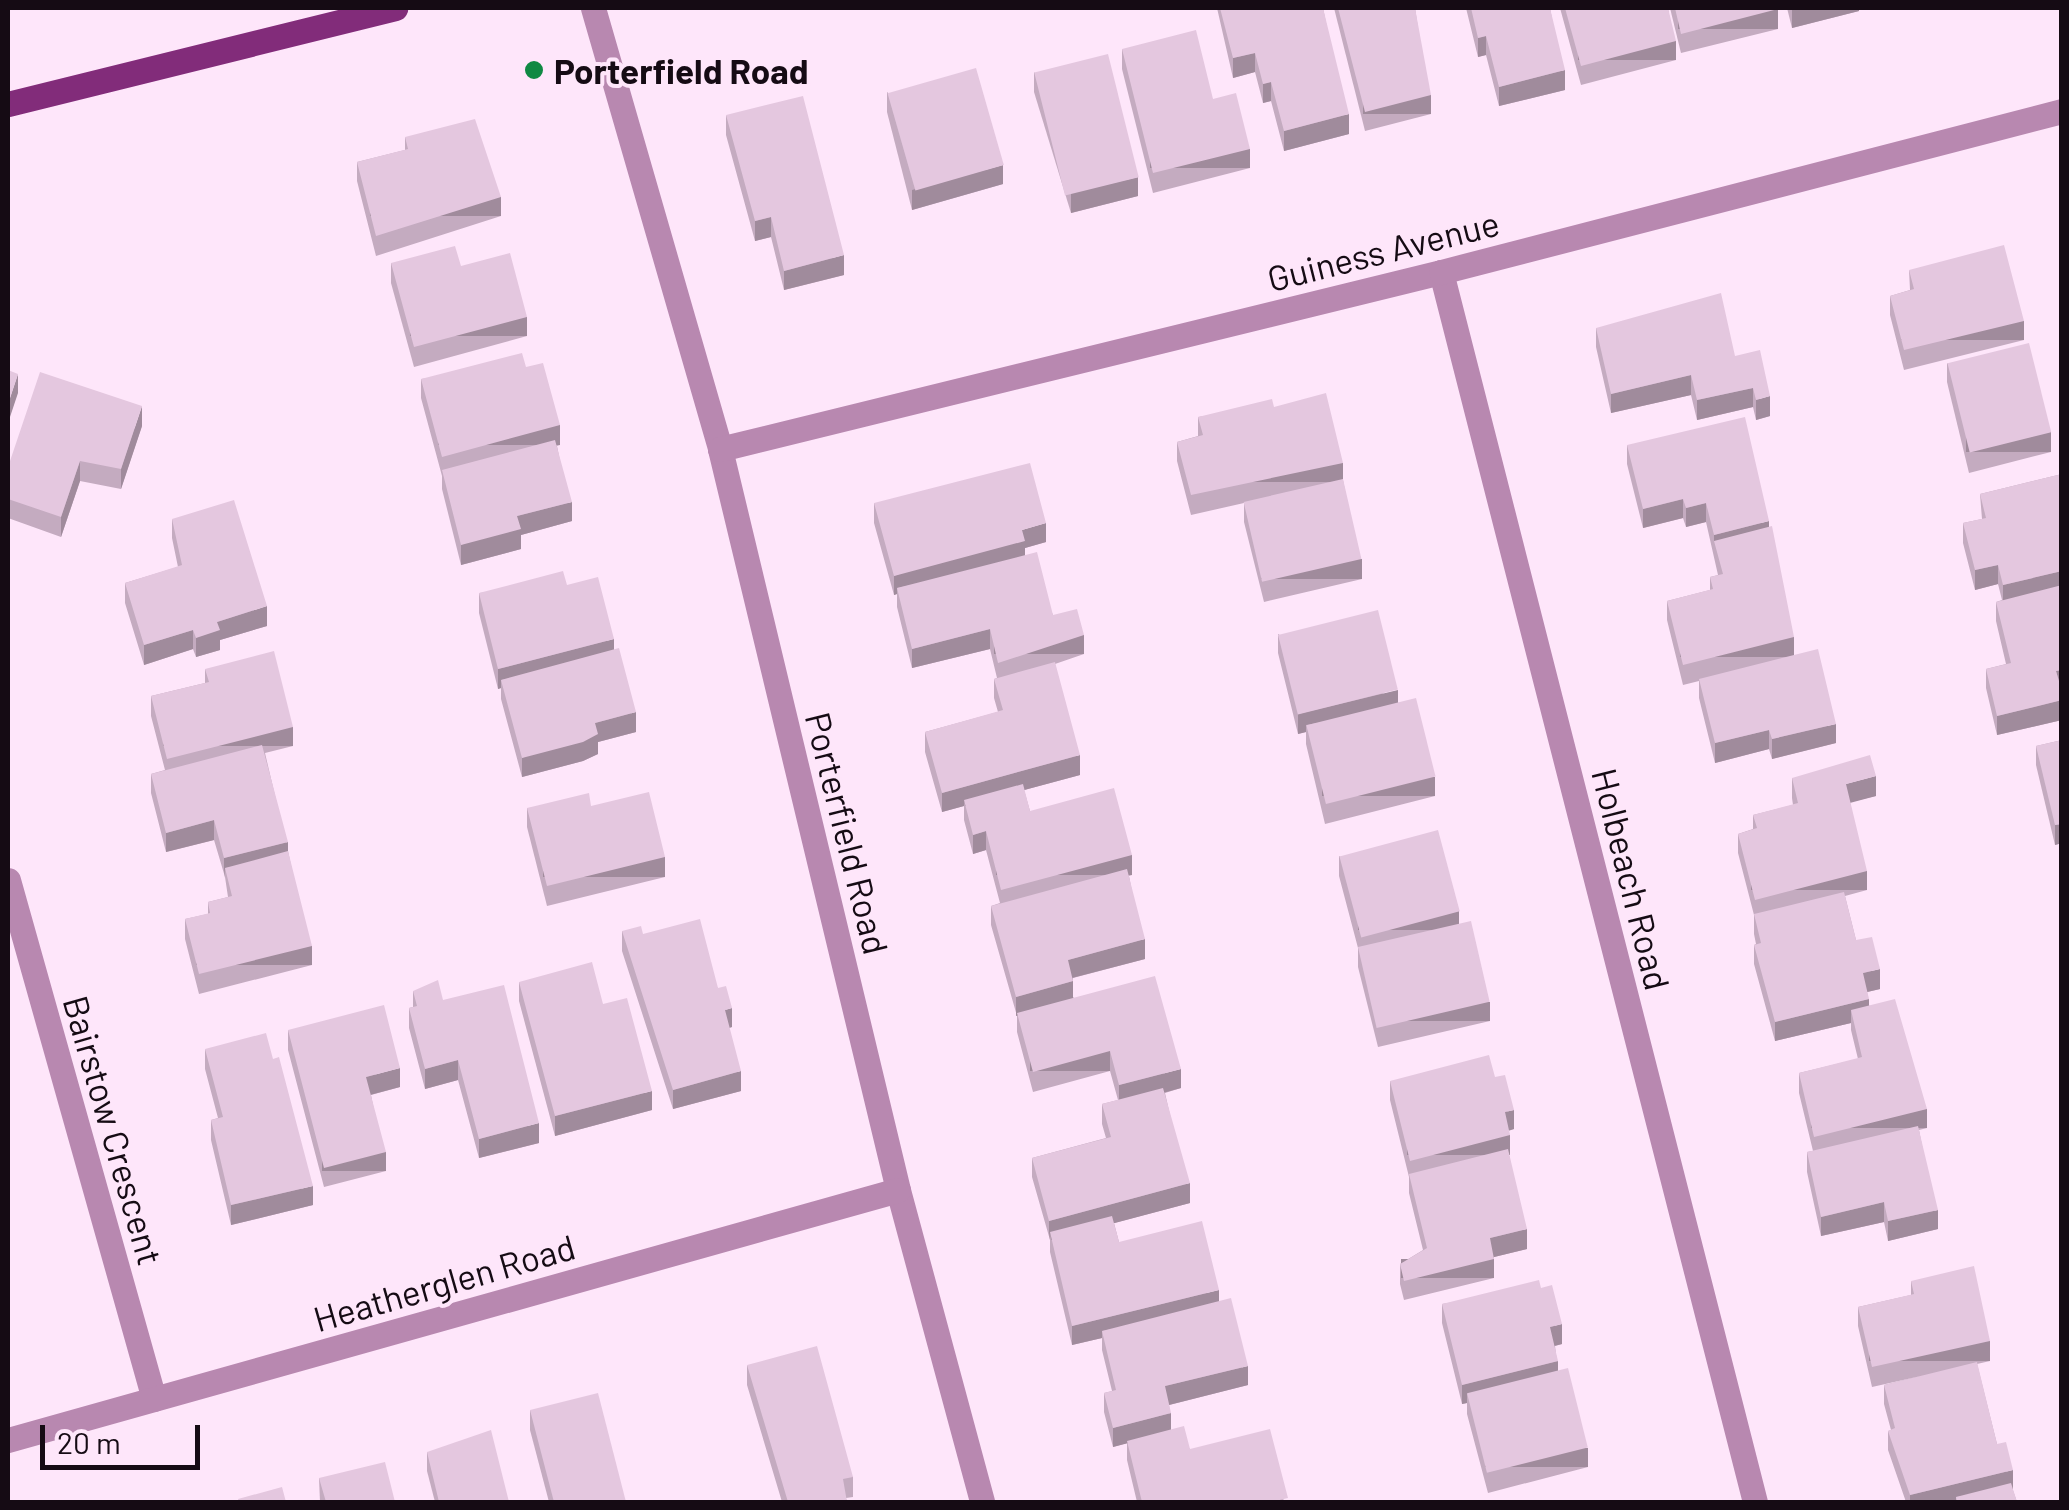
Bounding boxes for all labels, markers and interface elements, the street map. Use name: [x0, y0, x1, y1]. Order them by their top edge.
place label: Porterfield Road: [554, 49, 808, 91]
marker: Porterfield Road: [523, 59, 545, 81]
street label: Guiness Avenue: [1263, 201, 1503, 299]
street label: Porterfield Road: [798, 708, 898, 958]
street label: Holbeach Road: [1584, 764, 1680, 994]
street label: Bairstow Crescent: [55, 991, 173, 1269]
street label: Heatherglen Road: [308, 1225, 580, 1339]
scale bar: [45, 1405, 205, 1467]
text: 20 m: [57, 1424, 121, 1460]

